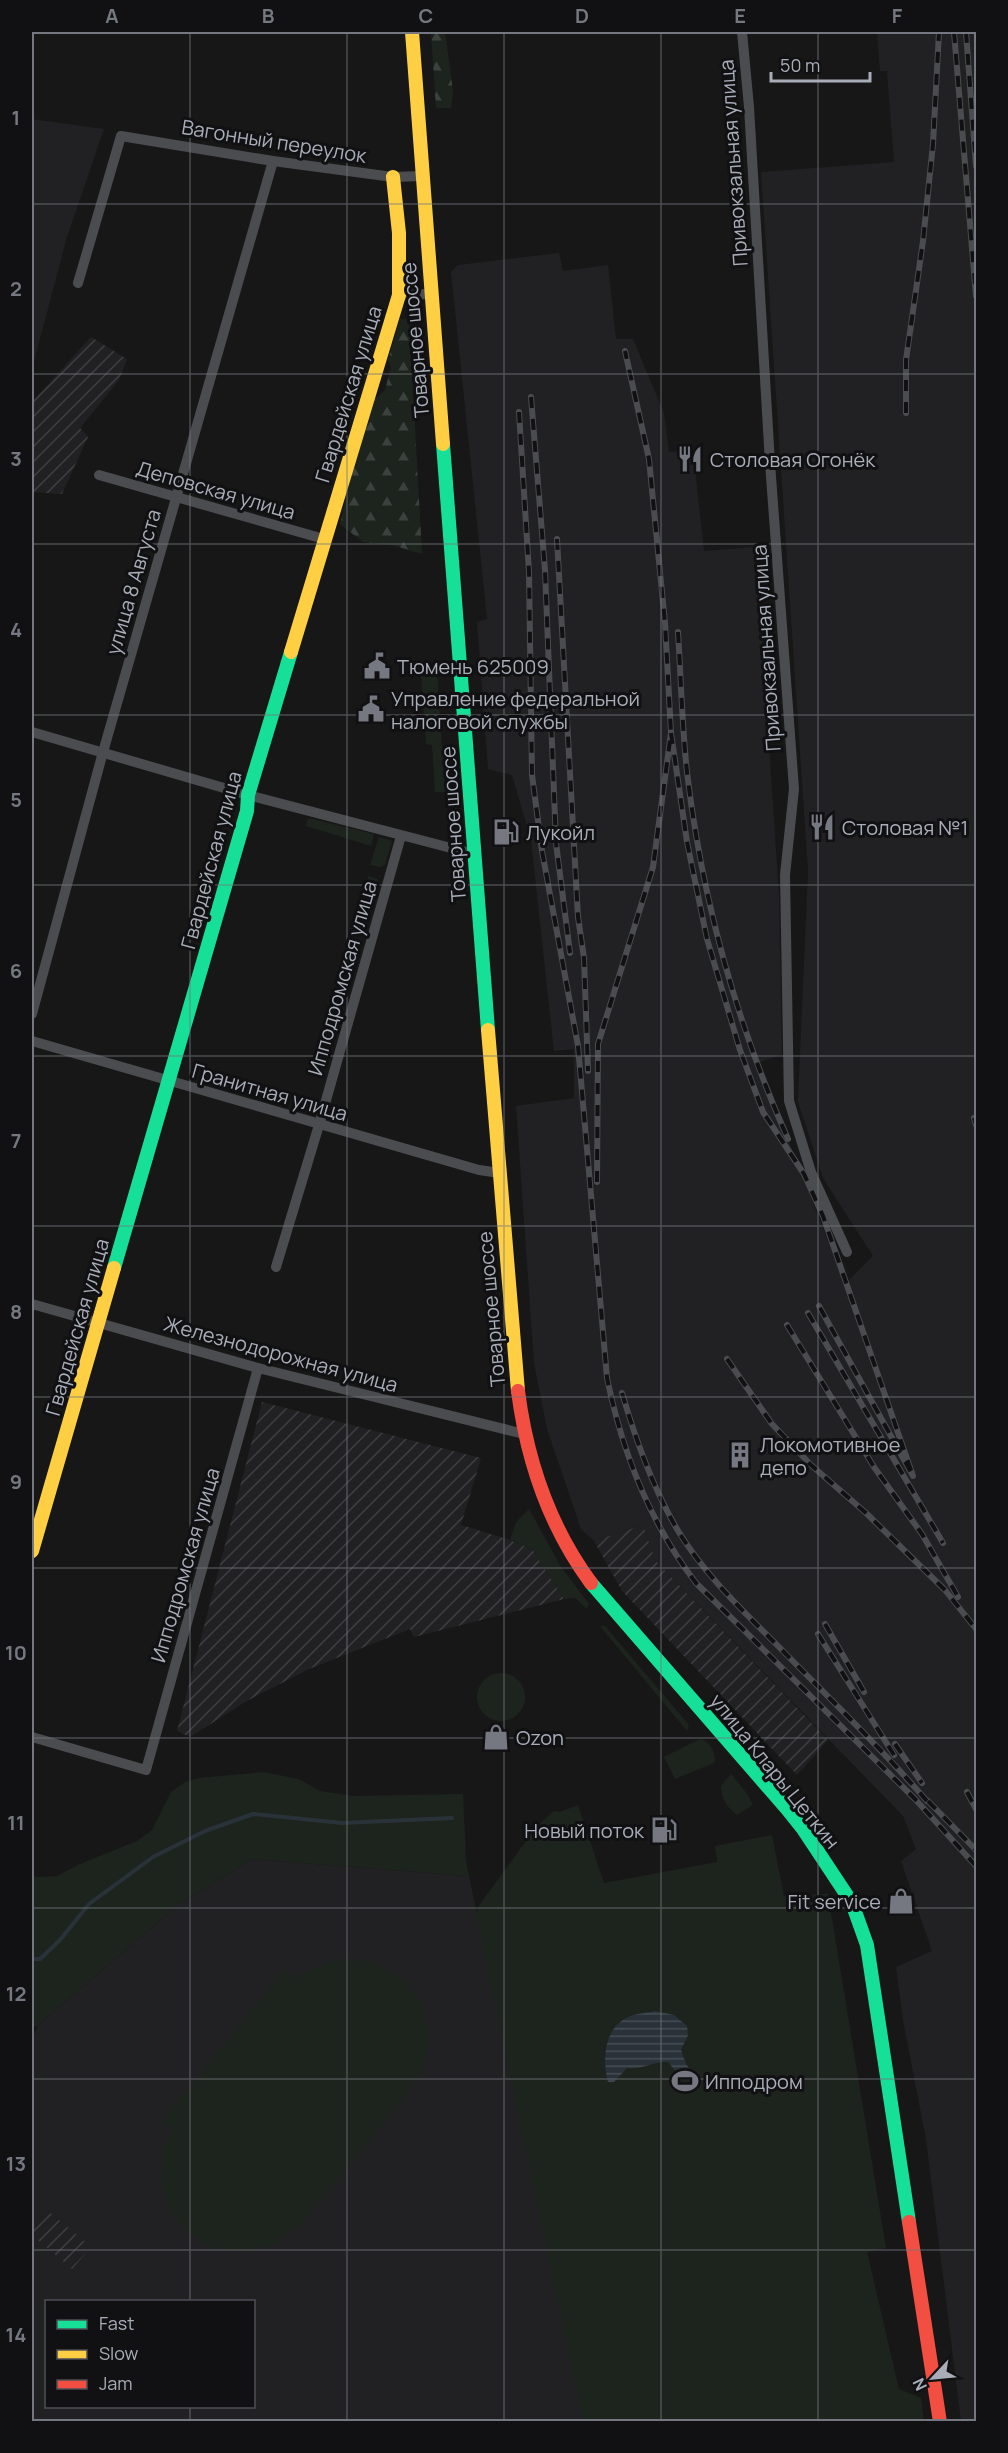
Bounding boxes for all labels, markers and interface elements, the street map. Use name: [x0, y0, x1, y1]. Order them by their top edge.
text: A: [105, 2, 119, 29]
text: B: [262, 2, 275, 29]
text: C: [419, 2, 433, 29]
text: D: [575, 2, 589, 29]
text: E: [734, 2, 746, 29]
text: F: [892, 2, 903, 29]
scale bar: [771, 45, 870, 83]
text: 50 m: [780, 53, 820, 77]
street label: Привокзальная улица: [712, 59, 754, 267]
text: 1: [12, 104, 20, 131]
street label: Вагонный переулок: [180, 113, 369, 169]
street label: Товарное шоссе: [395, 261, 435, 419]
text: 2: [10, 275, 22, 302]
street label: Гвардейская улица: [308, 303, 388, 485]
restaurant icon: Столовая Огонёк: [675, 444, 705, 474]
text: 3: [10, 445, 22, 472]
place label: Столовая Огонёк: [710, 446, 876, 473]
street label: Деповская улица: [133, 454, 299, 526]
street label: улица 8 Августа: [99, 506, 167, 658]
street label: Привокзальная улица: [745, 544, 787, 752]
text: 4: [10, 616, 22, 643]
public building icon: Тюмень 625009: [362, 651, 392, 681]
place label: Тюмень 625009: [397, 653, 549, 680]
place label: Управление федеральной налоговой службы: [391, 685, 640, 735]
public building icon: Управление федеральной налоговой службы: [356, 694, 386, 724]
street label: Товарное шоссе: [434, 745, 472, 903]
street label: Гвардейская улица: [174, 768, 248, 952]
text: 5: [10, 786, 22, 813]
restaurant icon: Столовая №1: [807, 812, 837, 842]
place label: Столовая №1: [842, 814, 968, 841]
fuel station icon: Лукойл: [491, 817, 521, 847]
place label: Лукойл: [526, 819, 595, 846]
street label: Ипподромская улица: [301, 877, 383, 1079]
text: 6: [10, 957, 22, 984]
street label: Гранитная улица: [189, 1057, 351, 1127]
text: 7: [11, 1127, 21, 1154]
street label: Товарное шоссе: [471, 1230, 511, 1388]
street label: Гвардейская улица: [39, 1235, 115, 1419]
text: 8: [10, 1298, 22, 1325]
street label: Железнодорожная улица: [161, 1310, 401, 1398]
place label: Локомотивное депо: [760, 1431, 900, 1481]
building icon: Локомотивное депо: [725, 1440, 755, 1470]
street label: Ипподромская улица: [144, 1464, 226, 1666]
text: 9: [10, 1468, 22, 1495]
text: 10: [5, 1639, 27, 1666]
street label: улица Клары Цеткин: [704, 1688, 846, 1854]
shop icon: Ozon: [481, 1722, 511, 1752]
place label: Ozon: [516, 1724, 564, 1751]
text: 11: [7, 1809, 25, 1836]
fuel station icon: Новый поток: [649, 1815, 679, 1845]
place label: Новый поток: [524, 1817, 645, 1844]
shop icon: Fit service: [886, 1886, 916, 1916]
place label: Fit service: [788, 1888, 881, 1915]
text: 12: [6, 1980, 26, 2007]
sports icon: Ипподром: [670, 2066, 700, 2096]
place label: Ипподром: [705, 2068, 803, 2095]
text: 13: [6, 2150, 26, 2177]
legend: [45, 2300, 255, 2408]
text: Fast: [99, 2311, 134, 2335]
text: 14: [6, 2321, 26, 2348]
text: Slow: [99, 2341, 139, 2365]
north arrow: [903, 2348, 963, 2408]
text: Jam: [99, 2371, 133, 2395]
text: N: [907, 2375, 932, 2395]

